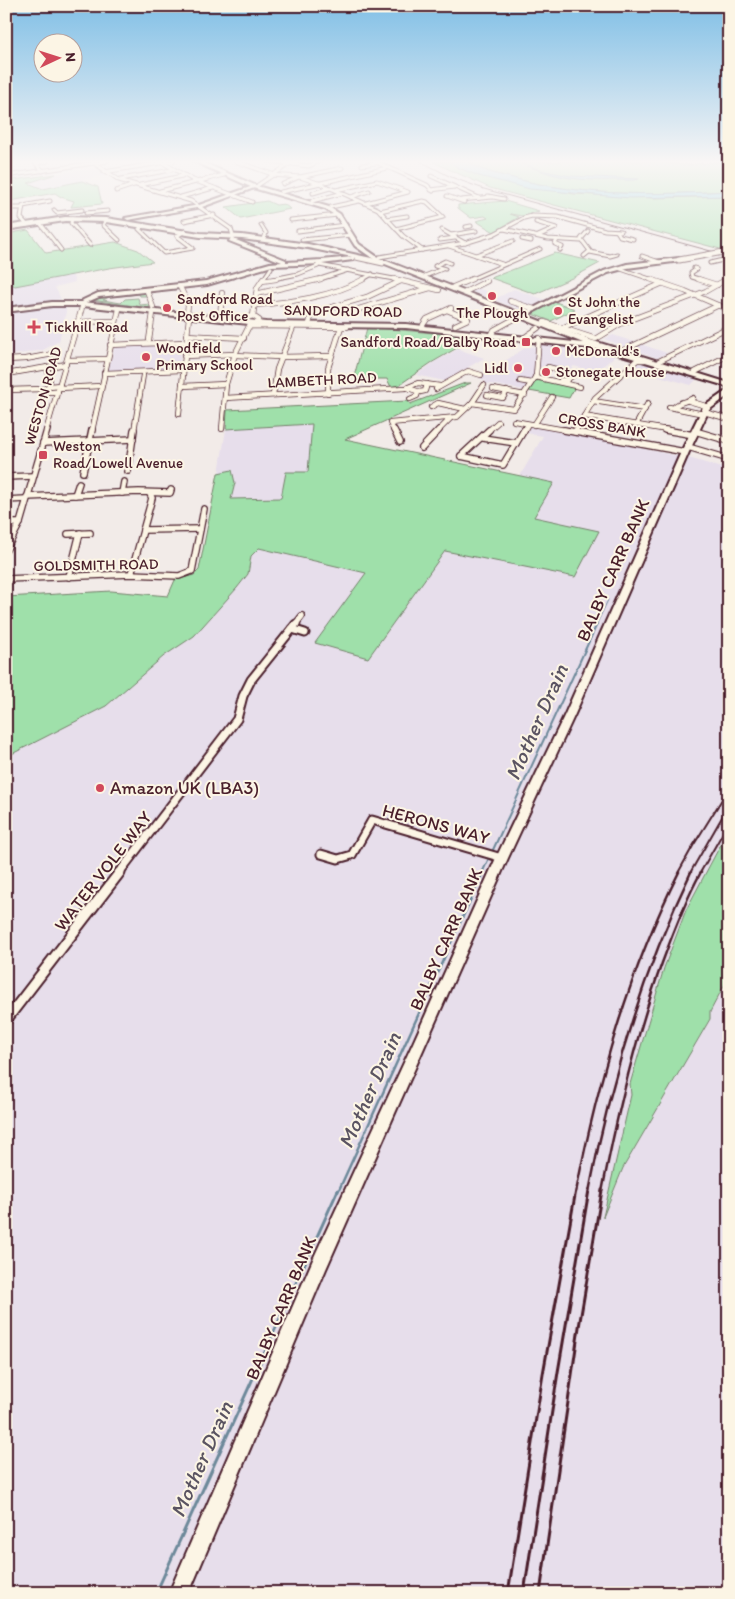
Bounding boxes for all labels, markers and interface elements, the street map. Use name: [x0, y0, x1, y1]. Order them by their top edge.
north arrow: [32, 32, 82, 82]
text: N: [62, 52, 79, 62]
place label: Sandford Road Post Office: [177, 290, 273, 325]
marker: The Plough: [486, 290, 498, 302]
place label: St John the Evangelist: [568, 293, 640, 328]
street label: SANDFORD ROAD: [284, 301, 402, 321]
marker: Sandford Road Post Office: [161, 302, 173, 314]
place label: The Plough: [456, 304, 528, 322]
marker: St John the Evangelist: [552, 305, 564, 317]
place label: Tickhill Road: [45, 318, 128, 336]
marker: Tickhill Road: [27, 320, 41, 334]
place label: Sandford Road/Balby Road: [341, 333, 517, 351]
marker: Sandford Road/Balby Road: [520, 336, 532, 348]
place label: Woodfield Primary School: [156, 339, 254, 374]
place label: McDonald's: [566, 342, 640, 360]
street label: WESTON ROAD: [20, 344, 66, 447]
marker: McDonald's: [550, 345, 562, 357]
marker: Woodfield Primary School: [140, 351, 152, 363]
place label: Lidl: [484, 359, 509, 377]
marker: Lidl: [512, 362, 524, 374]
place label: Stonegate House: [556, 363, 665, 381]
marker: Stonegate House: [540, 366, 552, 378]
street label: LAMBETH ROAD: [267, 368, 377, 392]
street label: CROSS BANK: [557, 408, 648, 442]
place label: Weston Road/Lowell Avenue: [53, 437, 183, 472]
marker: Weston Road/Lowell Avenue: [37, 449, 49, 461]
street label: BALBY CARR BANK: [572, 495, 655, 645]
street label: GOLDSMITH ROAD: [33, 555, 159, 575]
water label: Mother Drain: [499, 660, 574, 784]
place label: Amazon UK (LBA3): [110, 777, 259, 799]
marker: Amazon UK (LBA3): [94, 782, 106, 794]
street label: HERONS WAY: [380, 799, 493, 849]
street label: WATER VOLE WAY: [49, 806, 157, 935]
street label: BALBY CARR BANK: [405, 864, 488, 1014]
water label: Mother Drain: [332, 1028, 407, 1152]
street label: BALBY CARR BANK: [241, 1232, 321, 1383]
water label: Mother Drain: [164, 1397, 239, 1521]

